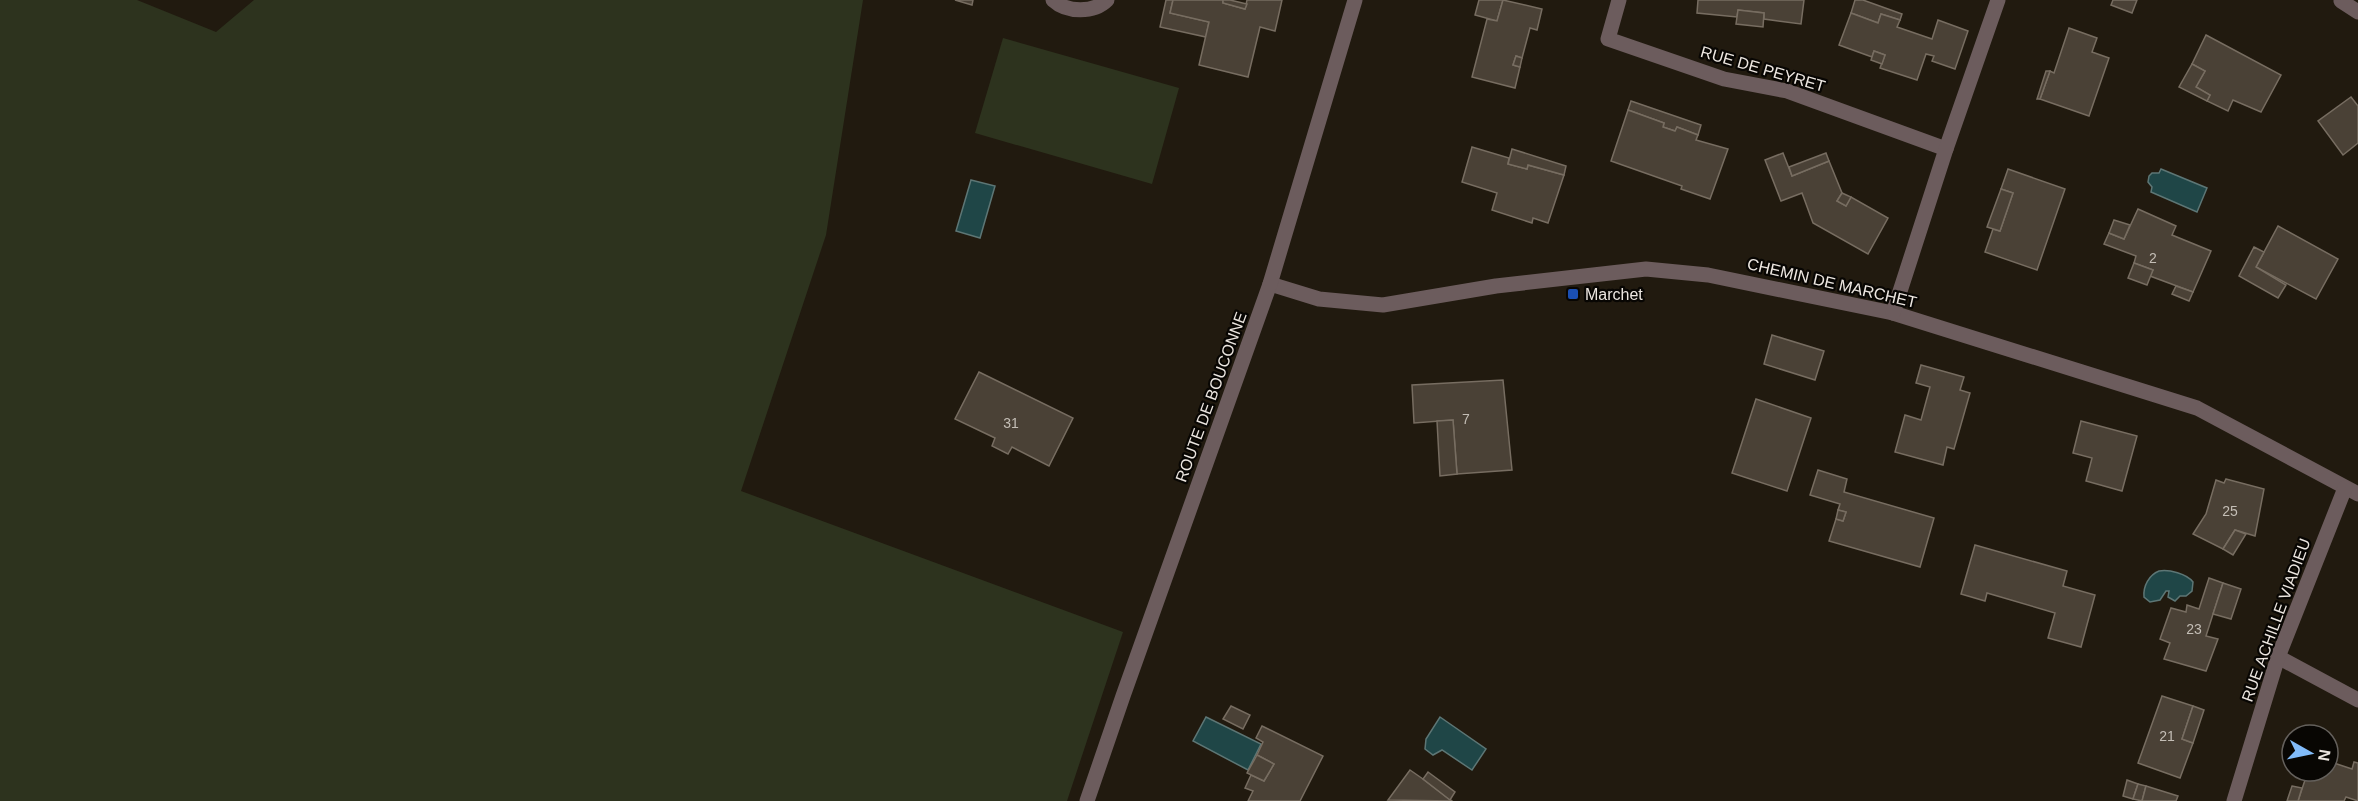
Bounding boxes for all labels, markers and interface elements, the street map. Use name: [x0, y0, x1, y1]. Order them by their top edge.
street label: RUE DE PEYRET: [1699, 43, 1828, 95]
house number: 2: [2149, 250, 2157, 266]
street label: CHEMIN DE MARCHET: [1746, 255, 1919, 311]
place label: Marchet: [1585, 286, 1643, 303]
marker: Marchet: [1566, 287, 1580, 301]
street label: ROUTE DE BOUCONNE: [1172, 310, 1250, 484]
house number: 7: [1462, 411, 1470, 427]
house number: 31: [1003, 415, 1019, 431]
house number: 25: [2222, 503, 2238, 519]
street label: RUE ACHILLE VIADIEU: [2239, 536, 2313, 704]
house number: 23: [2186, 621, 2202, 637]
north arrow: [2280, 723, 2340, 783]
house number: 21: [2159, 728, 2175, 744]
text: N: [2315, 748, 2334, 762]

